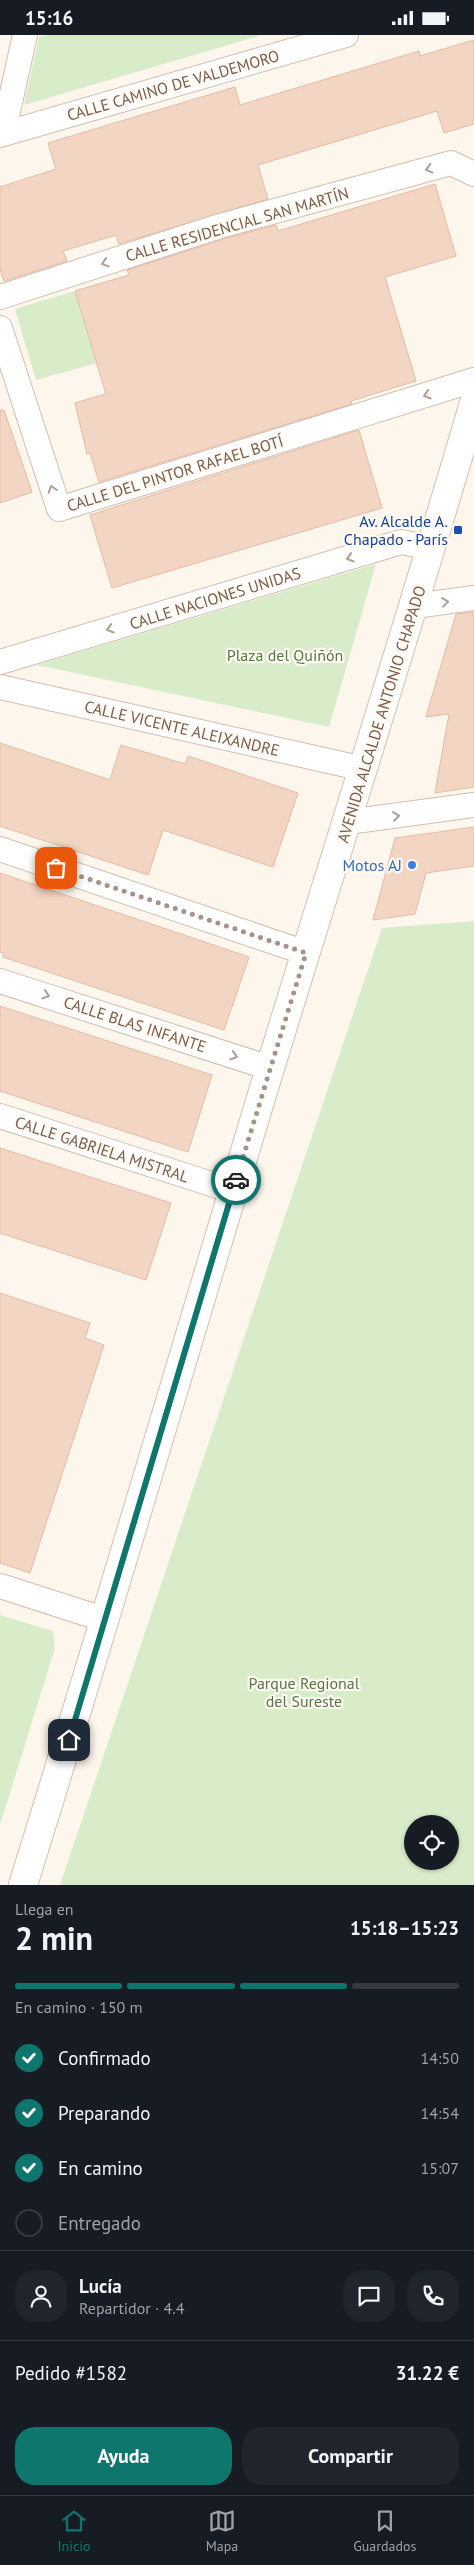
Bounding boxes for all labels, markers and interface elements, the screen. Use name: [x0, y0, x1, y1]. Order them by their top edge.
text: 15:16: [25, 6, 73, 30]
street label: CALLE CAMINO DE VALDEMORO: [64, 45, 282, 125]
one-way arrow: [424, 163, 433, 174]
street label: CALLE RESIDENCIAL SAN MARTÍN: [123, 183, 351, 265]
one-way arrow: [101, 258, 110, 268]
one-way arrow: [424, 389, 432, 399]
street label: CALLE DEL PINTOR RAFAEL BOTÍ: [64, 430, 286, 515]
one-way arrow: [48, 485, 58, 493]
place label: Av. Alcalde A. Chapado - París: [344, 511, 448, 549]
marker: Av. Alcalde A. Chapado - París: [452, 524, 464, 536]
one-way arrow: [346, 552, 354, 562]
street label: CALLE NACIONES UNIDAS: [127, 562, 303, 634]
street label: AVENIDA ALCALDE ANTONIO CHAPADO: [332, 583, 430, 845]
one-way arrow: [441, 597, 449, 608]
one-way arrow: [107, 624, 115, 634]
park label: Plaza del Quiñón: [227, 645, 343, 665]
street label: CALLE VICENTE ALEIXANDRE: [83, 696, 281, 760]
one-way arrow: [392, 811, 400, 821]
pin: [35, 847, 77, 889]
icon: bag: [42, 854, 70, 882]
place label: Motos AJ: [342, 855, 402, 875]
marker: Motos AJ: [406, 859, 418, 871]
one-way arrow: [42, 990, 50, 1000]
street label: CALLE BLAS INFANTE: [61, 992, 209, 1056]
one-way arrow: [230, 1050, 238, 1060]
street label: CALLE GABRIELA MISTRAL: [13, 1111, 191, 1187]
courier: [211, 1155, 261, 1205]
icon: car: [222, 1166, 250, 1194]
park label: Parque Regional del Sureste: [249, 1673, 360, 1711]
pin: [48, 1719, 90, 1761]
icon: home: [55, 1726, 83, 1754]
map controls: [404, 1815, 459, 1870]
button: locate: [404, 1815, 459, 1870]
text: Llega en: [15, 1899, 74, 1919]
text: 15:18–15:23: [350, 1916, 459, 1940]
text: 2 min: [15, 1917, 93, 1959]
text: En camino · 150 m: [15, 1997, 143, 2017]
icon: check: [15, 2044, 43, 2072]
text: Confirmado: [58, 2046, 151, 2070]
text: 14:50: [421, 2048, 459, 2068]
icon: check: [15, 2099, 43, 2127]
text: Preparando: [58, 2101, 150, 2125]
text: 14:54: [421, 2103, 459, 2123]
icon: check: [15, 2154, 43, 2182]
text: En camino: [58, 2156, 143, 2180]
text: 15:07: [421, 2158, 459, 2178]
text: Entregado: [58, 2211, 141, 2235]
button: person: [15, 2270, 67, 2322]
button: chat: [343, 2270, 395, 2322]
button: phone: [407, 2270, 459, 2322]
text: Lucía: [79, 2274, 122, 2298]
text: Repartidor · 4.4: [79, 2298, 184, 2318]
text: Pedido #1582: [15, 2361, 127, 2385]
text: 31.22 €: [396, 2361, 459, 2385]
button: Ayuda: [15, 2427, 232, 2485]
button: Compartir: [242, 2427, 459, 2485]
tab: Inicio: [58, 2507, 91, 2555]
tab: Mapa: [206, 2507, 238, 2555]
tab: Guardados: [353, 2507, 416, 2555]

